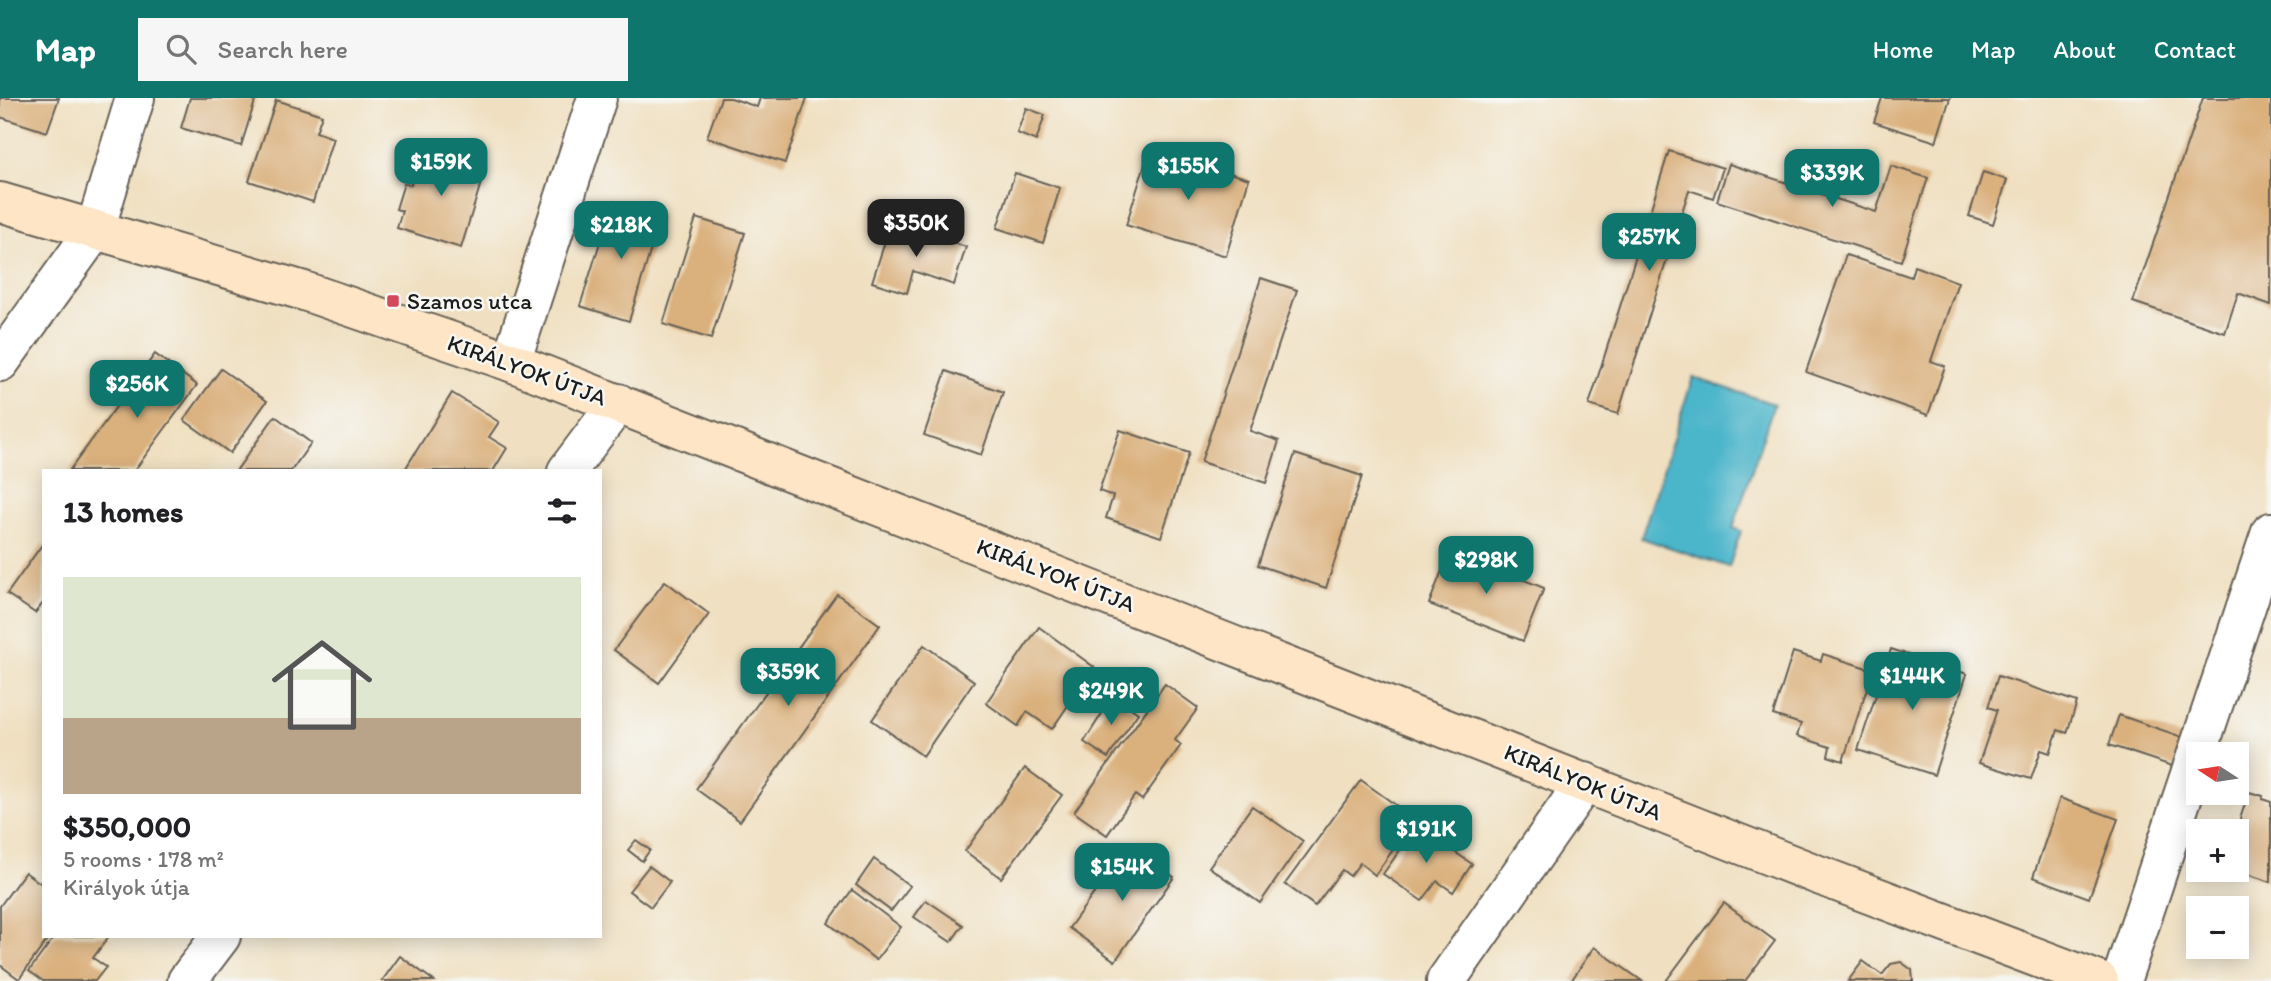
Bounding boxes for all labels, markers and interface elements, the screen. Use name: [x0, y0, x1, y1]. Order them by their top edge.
search box: [138, 18, 628, 81]
text: Map: [35, 30, 96, 69]
icon: search: [162, 30, 200, 68]
text: Search here: [218, 33, 348, 65]
text: Home: [1873, 35, 1933, 64]
text: Map: [1971, 35, 2015, 64]
text: About: [2053, 35, 2116, 64]
text: Contact: [2154, 35, 2236, 64]
pin: $159K: [392, 139, 490, 198]
pin: $155K: [1139, 142, 1237, 202]
text: $159K: [410, 147, 472, 175]
pin: $339K: [1783, 150, 1881, 209]
text: $155K: [1157, 151, 1219, 179]
text: $339K: [1800, 158, 1864, 186]
pin: $350K: [867, 200, 965, 259]
pin: $218K: [572, 202, 670, 261]
text: $350K: [883, 208, 949, 236]
text: $218K: [590, 210, 652, 238]
pin: $257K: [1600, 214, 1698, 273]
text: $257K: [1618, 222, 1680, 250]
place label: Szamos utca: [407, 287, 532, 315]
marker: Szamos utca: [385, 293, 401, 309]
street label: KIRÁLYOK ÚTJA: [444, 328, 611, 412]
pin: $256K: [88, 360, 186, 420]
text: $256K: [106, 369, 168, 397]
icon: filters: [543, 492, 581, 530]
text: 13 homes: [63, 493, 183, 530]
street label: KIRÁLYOK ÚTJA: [973, 532, 1139, 618]
pin: $298K: [1437, 536, 1535, 596]
text: $298K: [1454, 545, 1518, 573]
icon: home: [259, 622, 385, 748]
pin: $359K: [739, 648, 837, 708]
pin: $144K: [1863, 652, 1961, 712]
text: $359K: [757, 657, 820, 685]
text: $144K: [1880, 661, 1944, 689]
pin: $249K: [1062, 668, 1160, 727]
text: $249K: [1079, 676, 1143, 704]
street label: KIRÁLYOK ÚTJA: [1500, 738, 1666, 826]
north arrow: [2186, 742, 2249, 805]
map controls: [2186, 742, 2249, 959]
pin: $191K: [1377, 806, 1475, 865]
text: $350,000: [63, 808, 191, 845]
text: $191K: [1396, 814, 1456, 842]
button: +: [2186, 819, 2249, 882]
pin: $154K: [1073, 844, 1171, 903]
text: 5 rooms · 178 m²: [63, 845, 224, 873]
text: $154K: [1091, 852, 1153, 880]
text: Királyok útja: [63, 873, 190, 901]
button: −: [2186, 896, 2249, 959]

